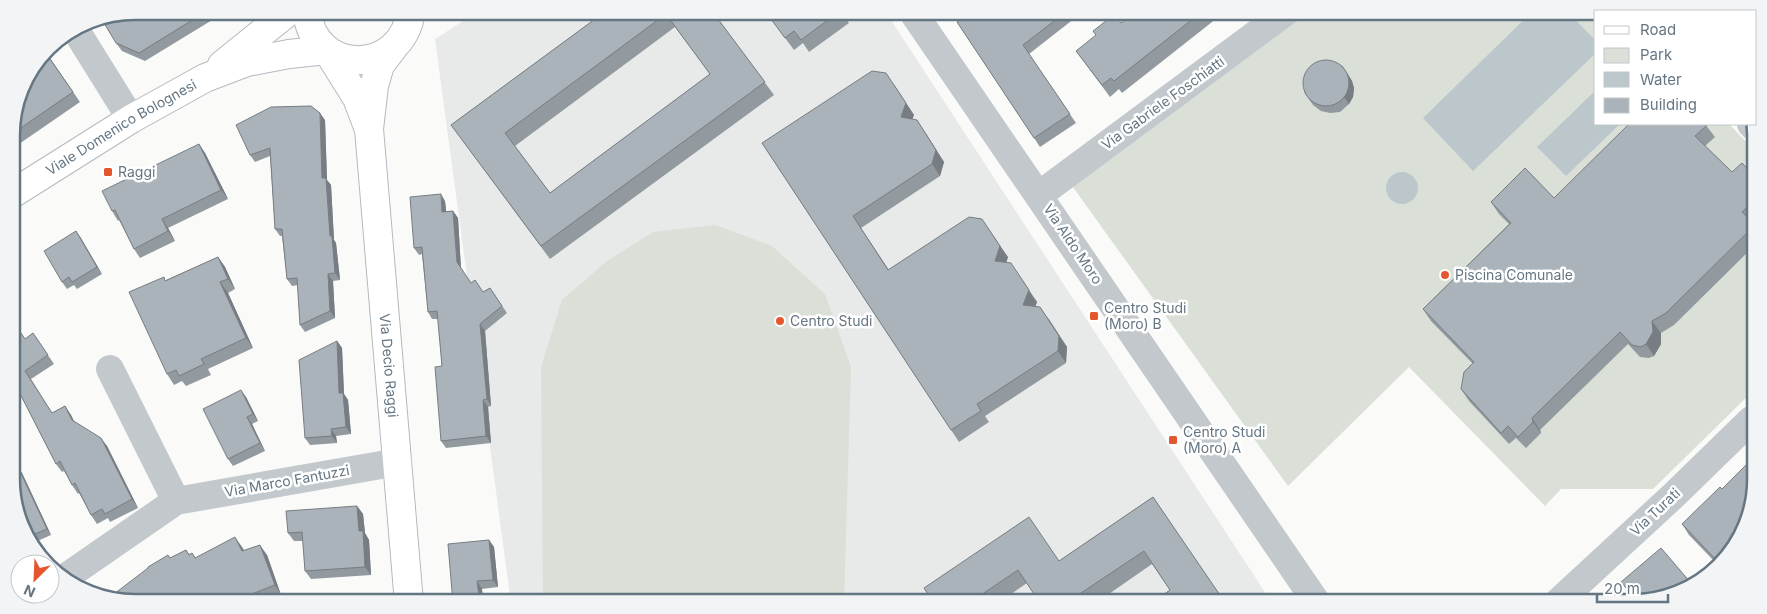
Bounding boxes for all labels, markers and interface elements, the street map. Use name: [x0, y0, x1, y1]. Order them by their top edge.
legend: [1594, 10, 1757, 125]
text: Road: [1640, 20, 1676, 39]
text: Park: [1640, 45, 1673, 64]
street label: Via Gabriele Foschiatti: [1098, 52, 1227, 153]
text: Water: [1640, 70, 1682, 89]
street label: Viale Domenico Bolognesi: [42, 75, 199, 179]
text: Building: [1640, 95, 1697, 114]
place label: Raggi: [118, 163, 155, 180]
marker: Raggi: [102, 166, 114, 178]
street label: Via Aldo Moro: [1040, 200, 1107, 287]
place label: Piscina Comunale: [1455, 266, 1573, 283]
marker: Piscina Comunale: [1439, 269, 1451, 281]
place label: Centro Studi (Moro) B: [1104, 299, 1186, 332]
marker: Centro Studi (Moro) B: [1088, 310, 1100, 322]
place label: Centro Studi: [790, 312, 872, 329]
street label: Via Decio Raggi: [377, 313, 402, 418]
marker: Centro Studi: [774, 315, 786, 327]
place label: Centro Studi (Moro) A: [1183, 423, 1265, 456]
marker: Centro Studi (Moro) A: [1167, 434, 1179, 446]
street label: Via Marco Fantuzzi: [223, 461, 351, 500]
street label: Via Turati: [1626, 484, 1683, 539]
north arrow: [10, 554, 60, 604]
scale bar: [1597, 572, 1668, 604]
text: 20 m: [1604, 579, 1640, 598]
text: N: [21, 581, 38, 601]

